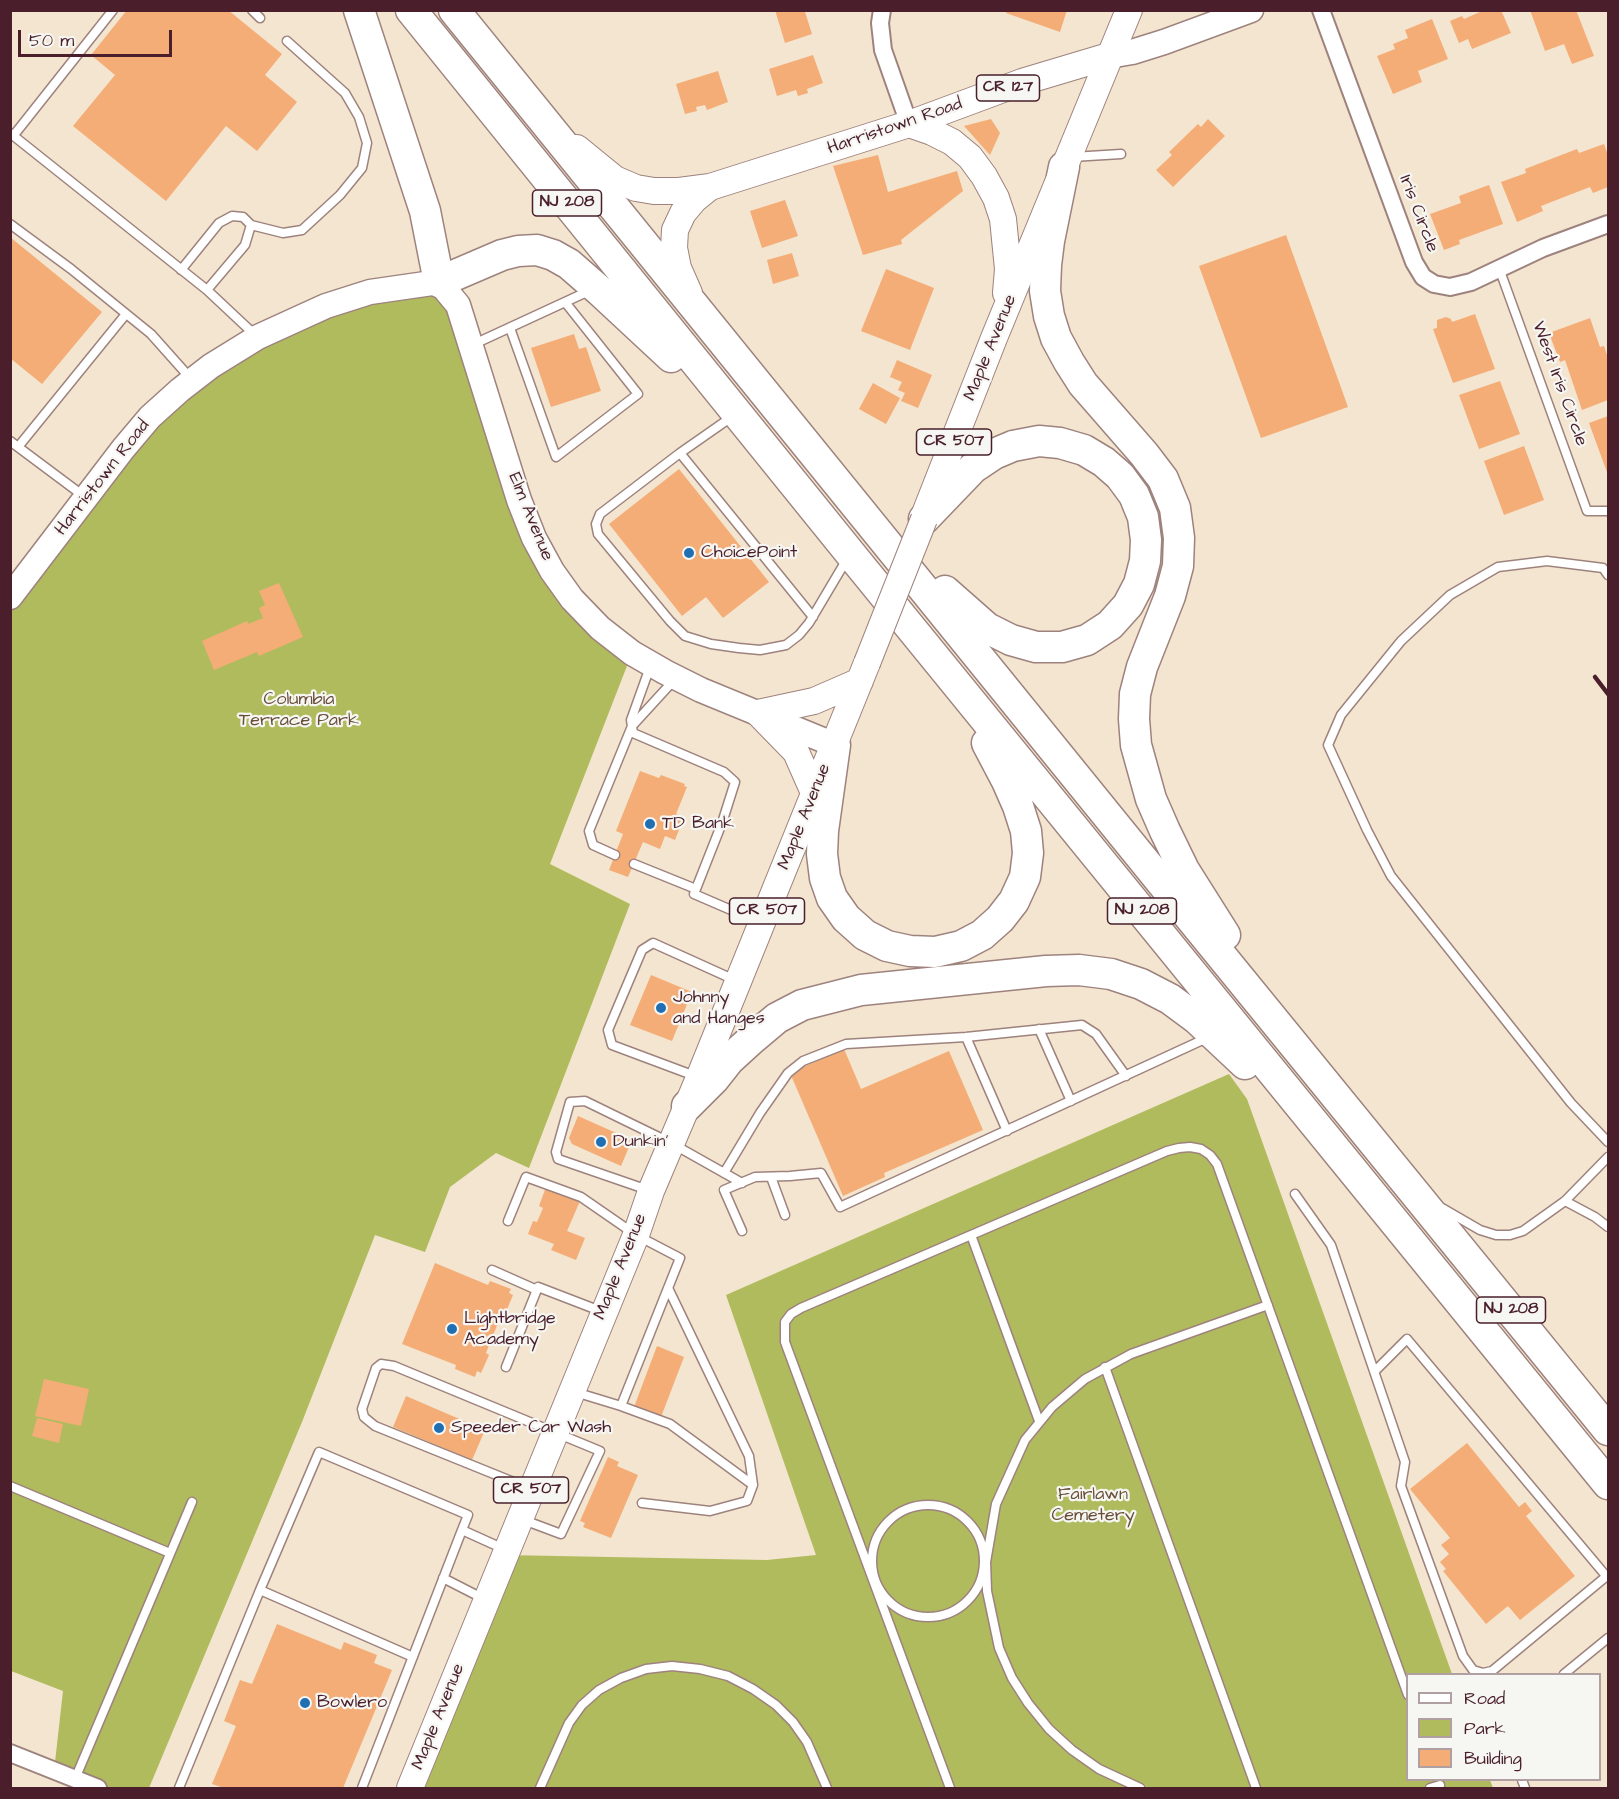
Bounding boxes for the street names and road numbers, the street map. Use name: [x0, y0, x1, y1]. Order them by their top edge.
road number: CR 127: [976, 75, 1040, 101]
street label: Harristown Road: [825, 94, 965, 160]
street label: Iris Circle: [1393, 172, 1443, 256]
road number: NJ 208: [532, 190, 602, 216]
street label: Maple Avenue: [960, 292, 1022, 404]
street label: West Iris Circle: [1526, 319, 1592, 449]
street label: Harristown Road: [51, 416, 155, 540]
road number: CR 507: [916, 429, 992, 455]
street label: Elm Avenue: [503, 470, 557, 564]
street label: Maple Avenue: [774, 761, 836, 873]
road number: CR 507: [730, 898, 804, 924]
road number: NJ 208: [1108, 898, 1176, 924]
street label: Maple Avenue: [590, 1211, 652, 1323]
road number: NJ 208: [1476, 1297, 1546, 1323]
road number: CR 507: [494, 1477, 568, 1503]
street label: Maple Avenue: [408, 1661, 470, 1773]

